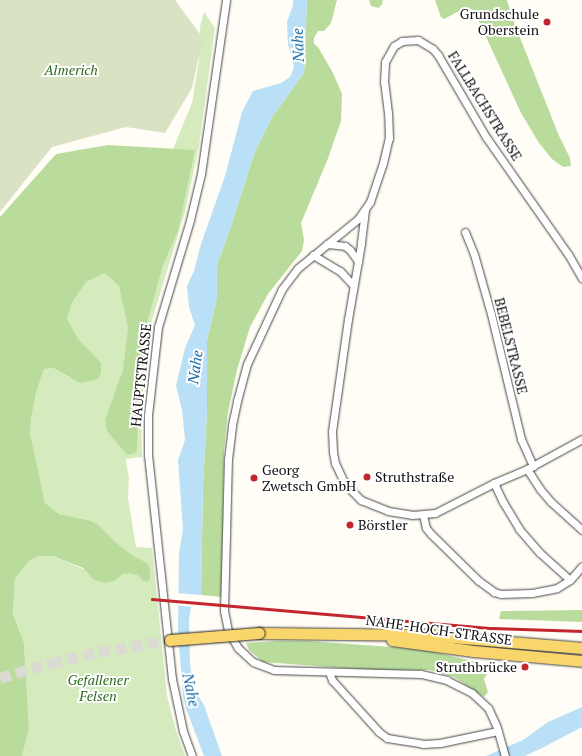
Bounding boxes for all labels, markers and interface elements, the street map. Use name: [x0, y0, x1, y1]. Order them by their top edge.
place label: Grundschule Oberstein: [460, 6, 539, 38]
marker: Grundschule Oberstein: [542, 17, 552, 27]
water label: Nahe: [288, 28, 308, 62]
street label: FALLBACHSTRASSE: [445, 48, 525, 164]
park label: Almerich: [44, 62, 98, 78]
street label: BEBELSTRASSE: [491, 296, 531, 396]
street label: HAUPTSTRASSE: [127, 322, 155, 428]
water label: Nahe: [184, 349, 206, 385]
place label: Georg Zwetsch GmbH: [262, 462, 356, 494]
place label: Struthstraße: [375, 469, 454, 485]
marker: Struthstraße: [362, 472, 372, 482]
marker: Georg Zwetsch GmbH: [249, 473, 259, 483]
place label: Börstler: [358, 517, 408, 533]
marker: Börstler: [345, 520, 355, 530]
street label: NAHE-HOCH-STRASSE: [365, 611, 513, 649]
place label: Struthbrücke: [436, 659, 517, 675]
marker: Struthbrücke: [520, 662, 530, 672]
park label: Gefallener Felsen: [67, 672, 129, 704]
water label: Nahe: [179, 672, 203, 708]

